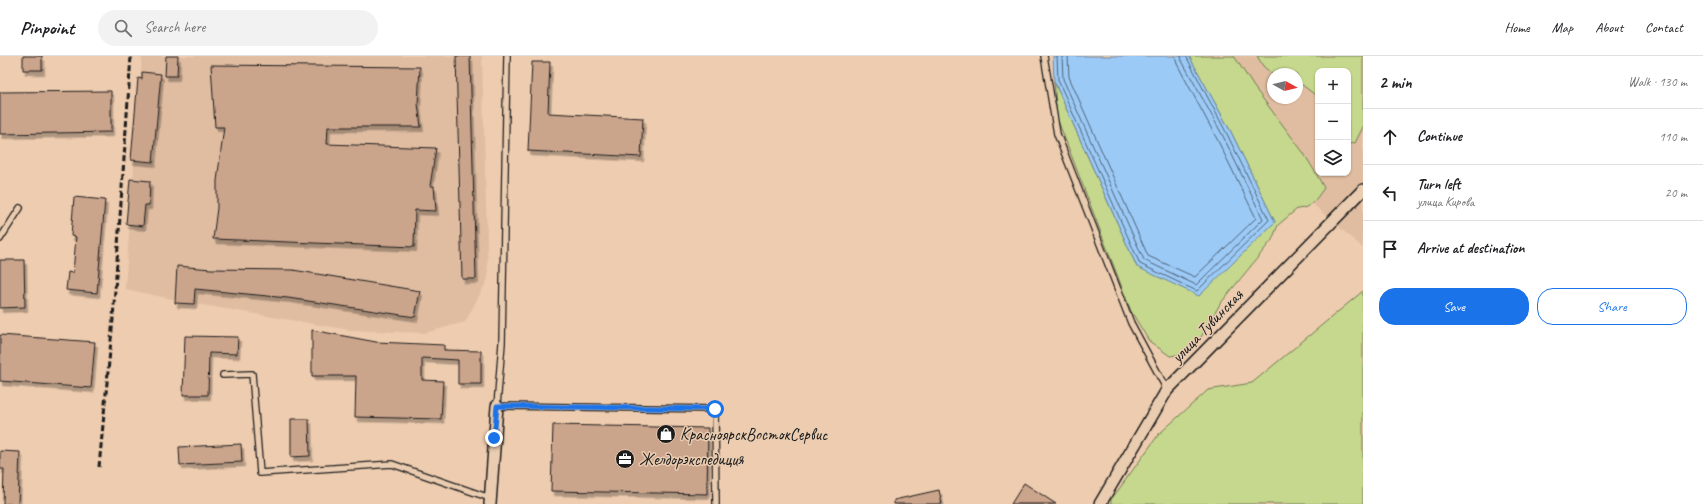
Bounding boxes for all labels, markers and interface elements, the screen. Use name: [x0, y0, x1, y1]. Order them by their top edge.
search box: [98, 10, 378, 46]
text: Pinpoint: [20, 16, 74, 40]
icon: search: [112, 17, 134, 39]
text: Search here: [144, 18, 205, 37]
text: Home: [1504, 19, 1530, 36]
text: Map: [1552, 19, 1573, 36]
text: About: [1595, 19, 1623, 36]
text: Contact: [1645, 19, 1683, 36]
north arrow: [1267, 68, 1303, 104]
map controls: [1315, 68, 1351, 176]
button: +: [1315, 68, 1351, 104]
text: 2 min: [1379, 72, 1412, 93]
text: Walk · 130 m: [1628, 74, 1687, 90]
button: −: [1315, 104, 1351, 140]
icon: ahead: [1379, 126, 1401, 148]
text: Continue: [1417, 127, 1462, 146]
text: 110 m: [1659, 129, 1687, 145]
button: layers: [1315, 140, 1351, 176]
text: Turn left: [1417, 175, 1460, 194]
icon: left: [1379, 182, 1401, 204]
text: 20 m: [1665, 185, 1687, 201]
text: улица Кирова: [1417, 194, 1474, 210]
icon: arrive: [1379, 238, 1401, 260]
text: Arrive at destination: [1417, 239, 1524, 258]
street label: улица Тувинская: [1166, 284, 1248, 368]
button: Save: [1379, 288, 1529, 325]
button: Share: [1537, 288, 1687, 325]
route start: [706, 400, 724, 418]
shop icon: КрасноярскВостокСервис: [655, 423, 677, 445]
place label: КрасноярскВостокСервис: [680, 424, 828, 445]
route end: [485, 429, 503, 447]
office icon: Желдорэкспедиция: [614, 448, 636, 470]
place label: Желдорэкспедиция: [639, 449, 744, 470]

